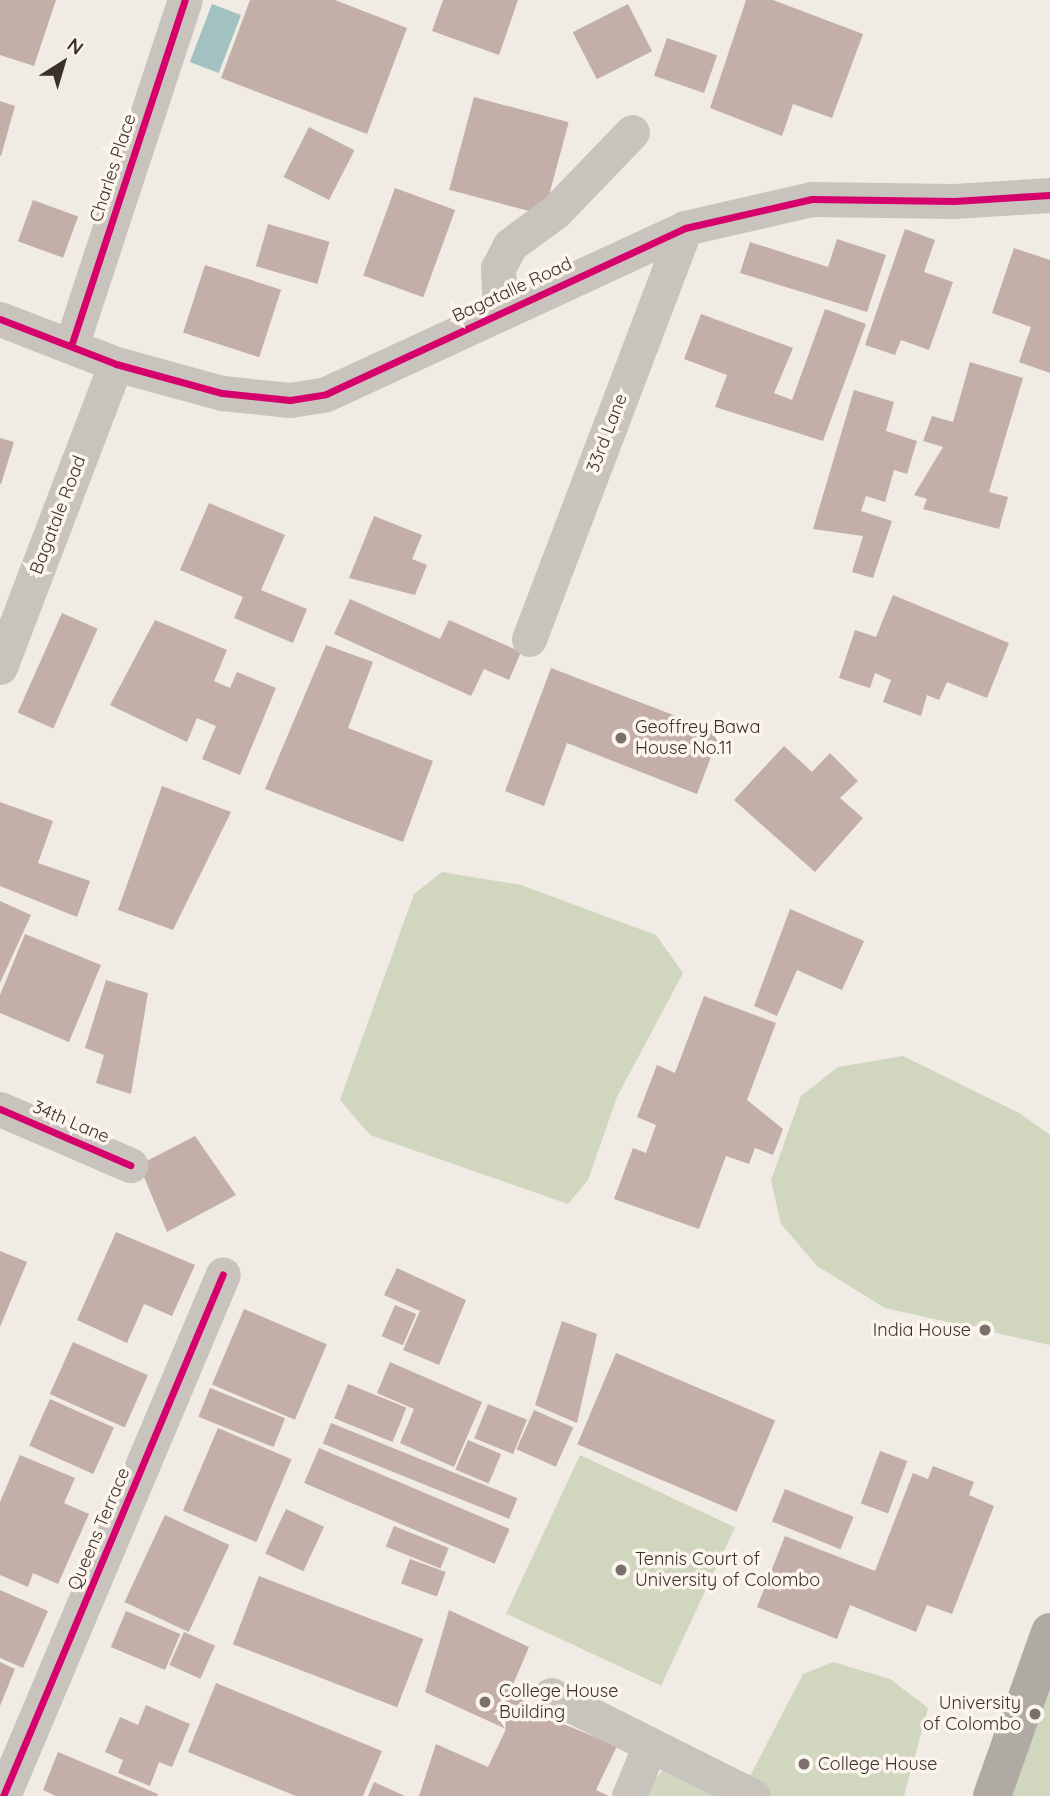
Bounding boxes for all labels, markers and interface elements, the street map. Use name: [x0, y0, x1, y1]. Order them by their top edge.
north arrow: [28, 28, 98, 98]
text: N: [63, 32, 88, 60]
street label: Charles Place: [85, 111, 141, 225]
street label: Bagatalle Road: [449, 253, 575, 327]
street label: 33rd Lane: [582, 391, 632, 475]
street label: Bagatale Road: [25, 453, 91, 577]
place label: Geoffrey Bawa House No.11: [635, 717, 760, 760]
marker: Geoffrey Bawa House No.11: [613, 730, 629, 746]
street label: 34th Lane: [29, 1096, 113, 1148]
place label: India House: [873, 1319, 971, 1341]
marker: India House: [977, 1322, 993, 1338]
street label: Queens Terrace: [63, 1464, 135, 1594]
place label: Tennis Court of University of Colombo: [635, 1549, 820, 1592]
marker: Tennis Court of University of Colombo: [613, 1562, 629, 1578]
place label: College House Building: [499, 1681, 618, 1724]
place label: University of Colombo: [923, 1693, 1021, 1736]
marker: College House Building: [477, 1694, 493, 1710]
marker: University of Colombo: [1027, 1706, 1043, 1722]
place label: College House: [818, 1753, 937, 1775]
marker: College House: [796, 1756, 812, 1772]

